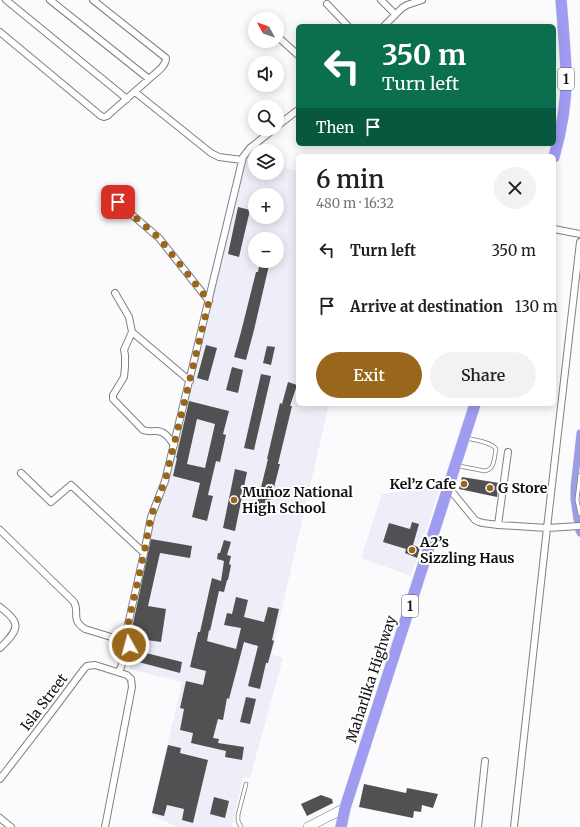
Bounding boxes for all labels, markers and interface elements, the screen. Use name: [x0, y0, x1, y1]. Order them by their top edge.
north arrow: [248, 12, 284, 48]
map controls: [248, 12, 284, 268]
text: 350 m: [382, 37, 466, 73]
icon: left: [316, 40, 368, 92]
button: sound: [248, 56, 284, 92]
road number: 1: [558, 68, 574, 90]
text: Turn left: [382, 72, 459, 95]
button: search: [248, 100, 284, 136]
icon: arrive: [362, 116, 384, 138]
text: Then: [316, 118, 354, 137]
button: layers: [248, 144, 284, 180]
text: 6 min: [316, 164, 384, 195]
button: close: [494, 167, 536, 209]
pin: [101, 185, 135, 219]
button: +: [248, 188, 284, 224]
icon: arrive: [107, 191, 129, 213]
text: 480 m · 16:32: [316, 195, 394, 212]
button: −: [248, 232, 284, 268]
icon: left: [316, 239, 338, 261]
text: Turn left: [350, 241, 416, 260]
text: 350 m: [492, 241, 536, 260]
icon: arrive: [316, 295, 338, 317]
text: Arrive at destination: [350, 297, 503, 316]
text: 130 m: [515, 297, 558, 316]
button: Exit: [316, 352, 422, 398]
button: Share: [430, 352, 536, 398]
place label: Kel’z Cafe: [389, 475, 456, 493]
marker: Kel’z Cafe: [459, 479, 469, 489]
place label: G Store: [498, 479, 548, 497]
place label: Muñoz National High School: [242, 483, 353, 517]
marker: G Store: [485, 483, 495, 493]
marker: Muñoz National High School: [229, 495, 239, 505]
place label: A2’s Sizzling Haus: [419, 533, 515, 567]
marker: A2’s Sizzling Haus: [407, 545, 417, 555]
road number: 1: [402, 595, 418, 617]
street label: Maharlika Highway: [342, 612, 400, 745]
position arrow: [108, 624, 150, 666]
street label: Isla Street: [17, 669, 72, 734]

